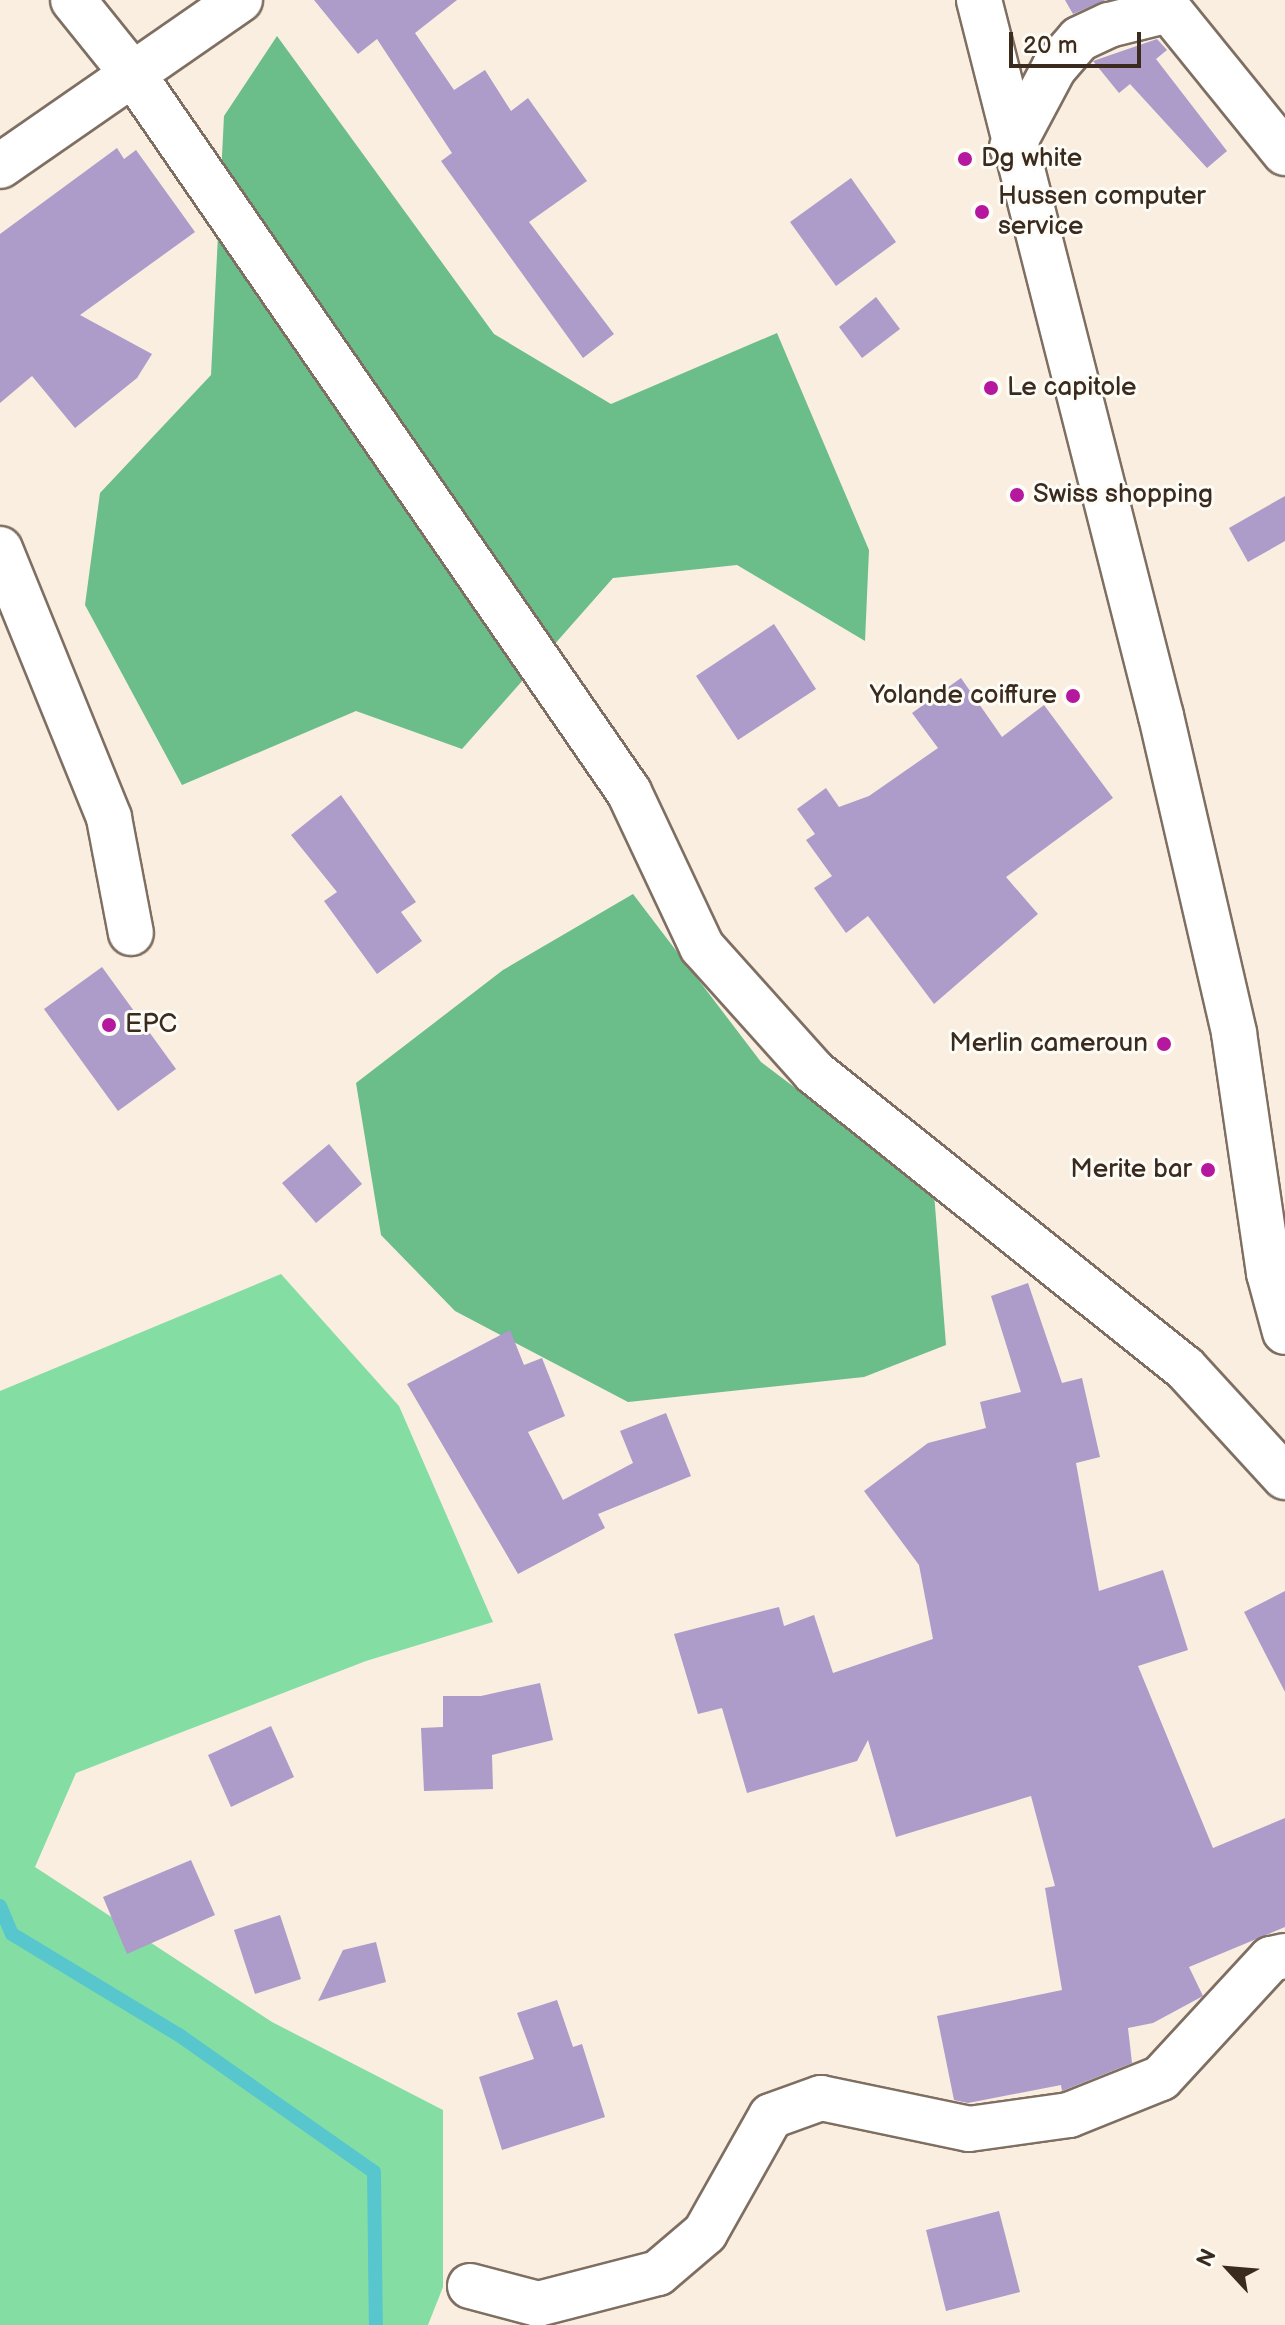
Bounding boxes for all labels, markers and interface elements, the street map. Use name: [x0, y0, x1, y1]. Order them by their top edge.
scale bar: [1013, 16, 1145, 66]
text: 20 m: [1023, 31, 1078, 60]
place label: Dg white: [981, 143, 1082, 175]
marker: Dg white: [956, 150, 974, 168]
place label: Hussen computer service: [998, 181, 1206, 242]
marker: Hussen computer service: [973, 203, 991, 221]
place label: Le capitole: [1007, 372, 1136, 404]
marker: Le capitole: [982, 379, 1000, 397]
place label: Swiss shopping: [1033, 479, 1213, 511]
marker: Swiss shopping: [1008, 486, 1026, 504]
place label: Yolande coiffure: [870, 680, 1057, 712]
marker: Yolande coiffure: [1064, 687, 1082, 705]
place label: EPC: [125, 1009, 177, 1041]
marker: EPC: [100, 1016, 118, 1034]
place label: Merlin cameroun: [949, 1028, 1148, 1060]
marker: Merlin cameroun: [1155, 1035, 1173, 1053]
place label: Merite bar: [1070, 1154, 1192, 1186]
marker: Merite bar: [1199, 1161, 1217, 1179]
north arrow: [1189, 2229, 1269, 2309]
text: N: [1191, 2245, 1223, 2272]

